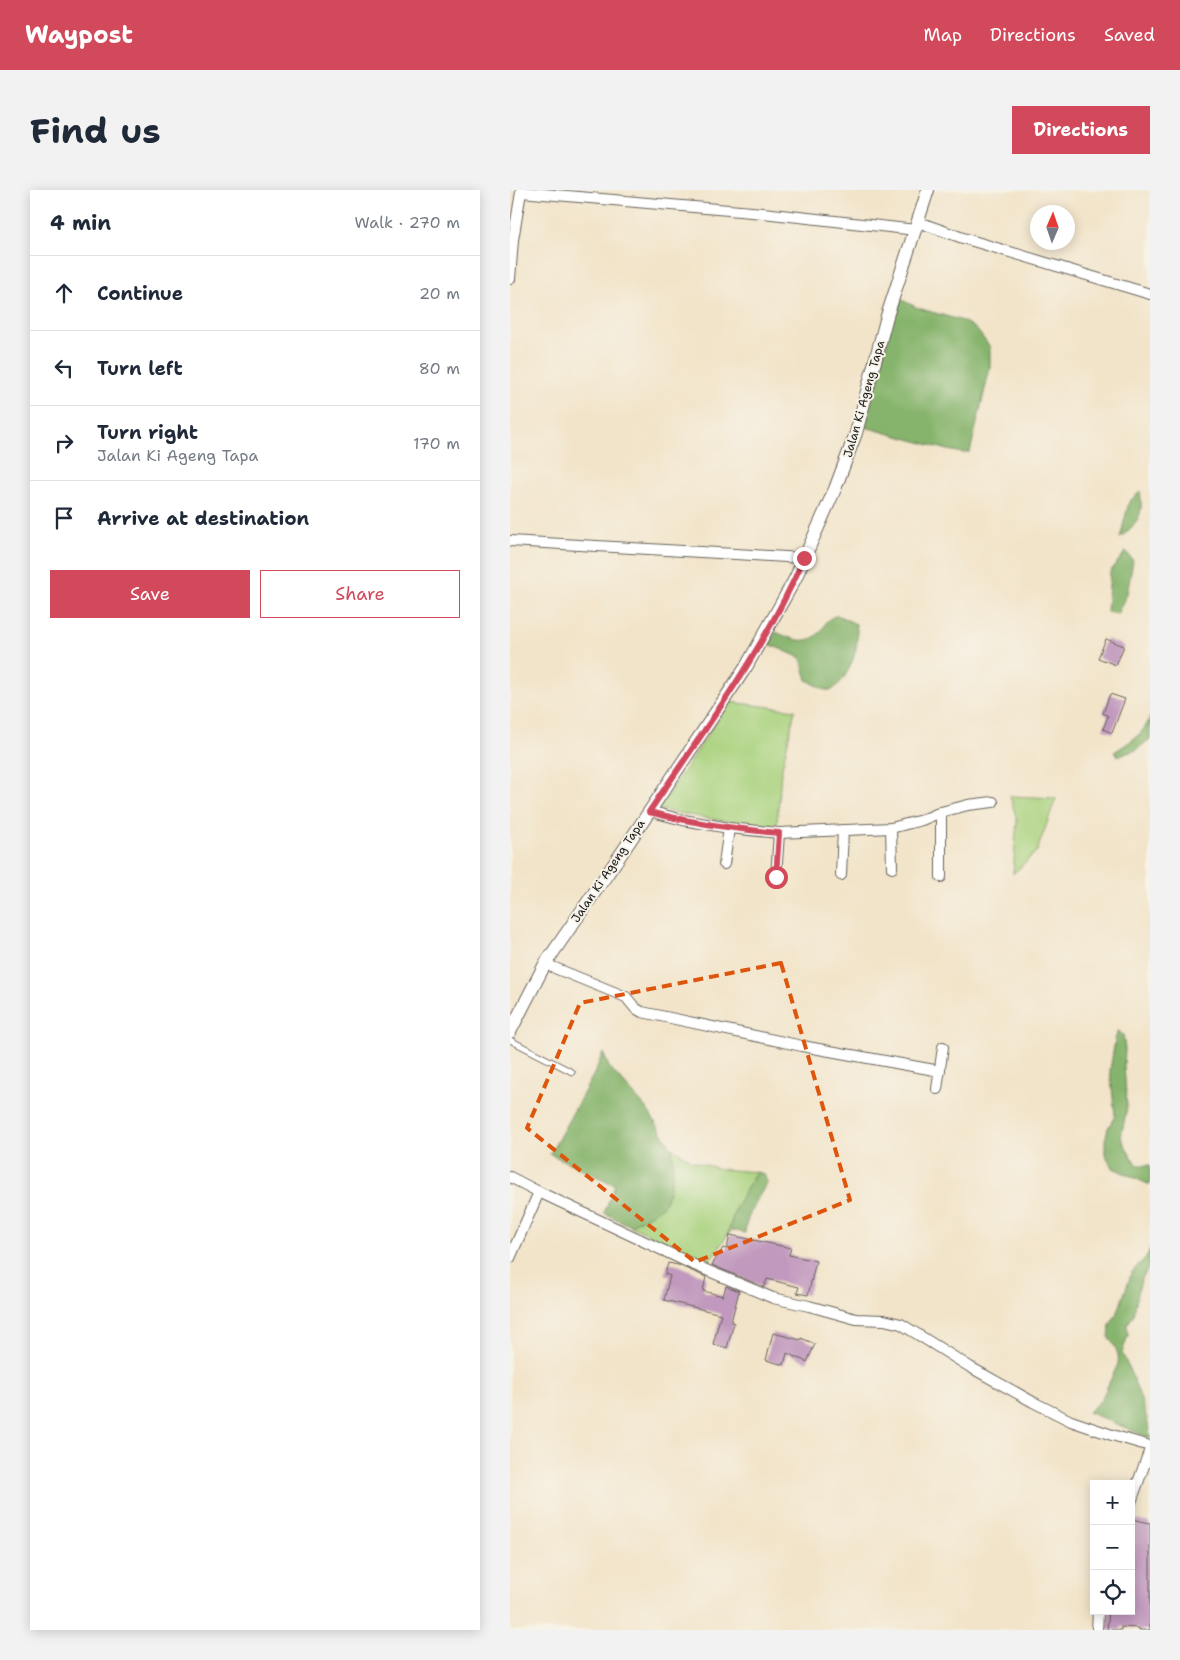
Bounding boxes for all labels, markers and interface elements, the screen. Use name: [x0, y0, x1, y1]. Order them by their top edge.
text: Waypost: [25, 19, 133, 51]
text: Map: [924, 23, 962, 47]
text: Directions: [990, 23, 1076, 47]
text: Saved: [1104, 23, 1155, 47]
button: Directions: [1012, 106, 1150, 154]
text: Find us: [30, 107, 161, 154]
north arrow: [1030, 205, 1075, 250]
text: 4 min: [50, 209, 111, 237]
text: Walk · 270 m: [355, 212, 460, 233]
icon: ahead: [50, 279, 78, 307]
text: Continue: [97, 281, 183, 306]
text: 20 m: [419, 283, 460, 304]
street label: Jalan Ki Ageng Tapa: [840, 338, 889, 459]
icon: left: [50, 354, 78, 382]
text: Turn left: [97, 356, 183, 381]
text: 80 m: [419, 358, 460, 379]
text: Turn right: [97, 420, 198, 445]
icon: right: [50, 429, 78, 457]
text: 170 m: [413, 433, 460, 454]
text: Jalan Ki Ageng Tapa: [97, 445, 258, 466]
icon: arrive: [50, 504, 78, 532]
text: Arrive at destination: [97, 506, 309, 531]
route end: [793, 547, 816, 570]
button: Save: [50, 570, 250, 618]
button: Share: [260, 570, 460, 618]
street label: Jalan Ki Ageng Tapa: [568, 816, 649, 926]
route start: [765, 866, 788, 889]
map controls: [1090, 1480, 1135, 1615]
button: +: [1090, 1480, 1135, 1525]
button: −: [1090, 1525, 1135, 1570]
button: locate: [1090, 1570, 1135, 1615]

